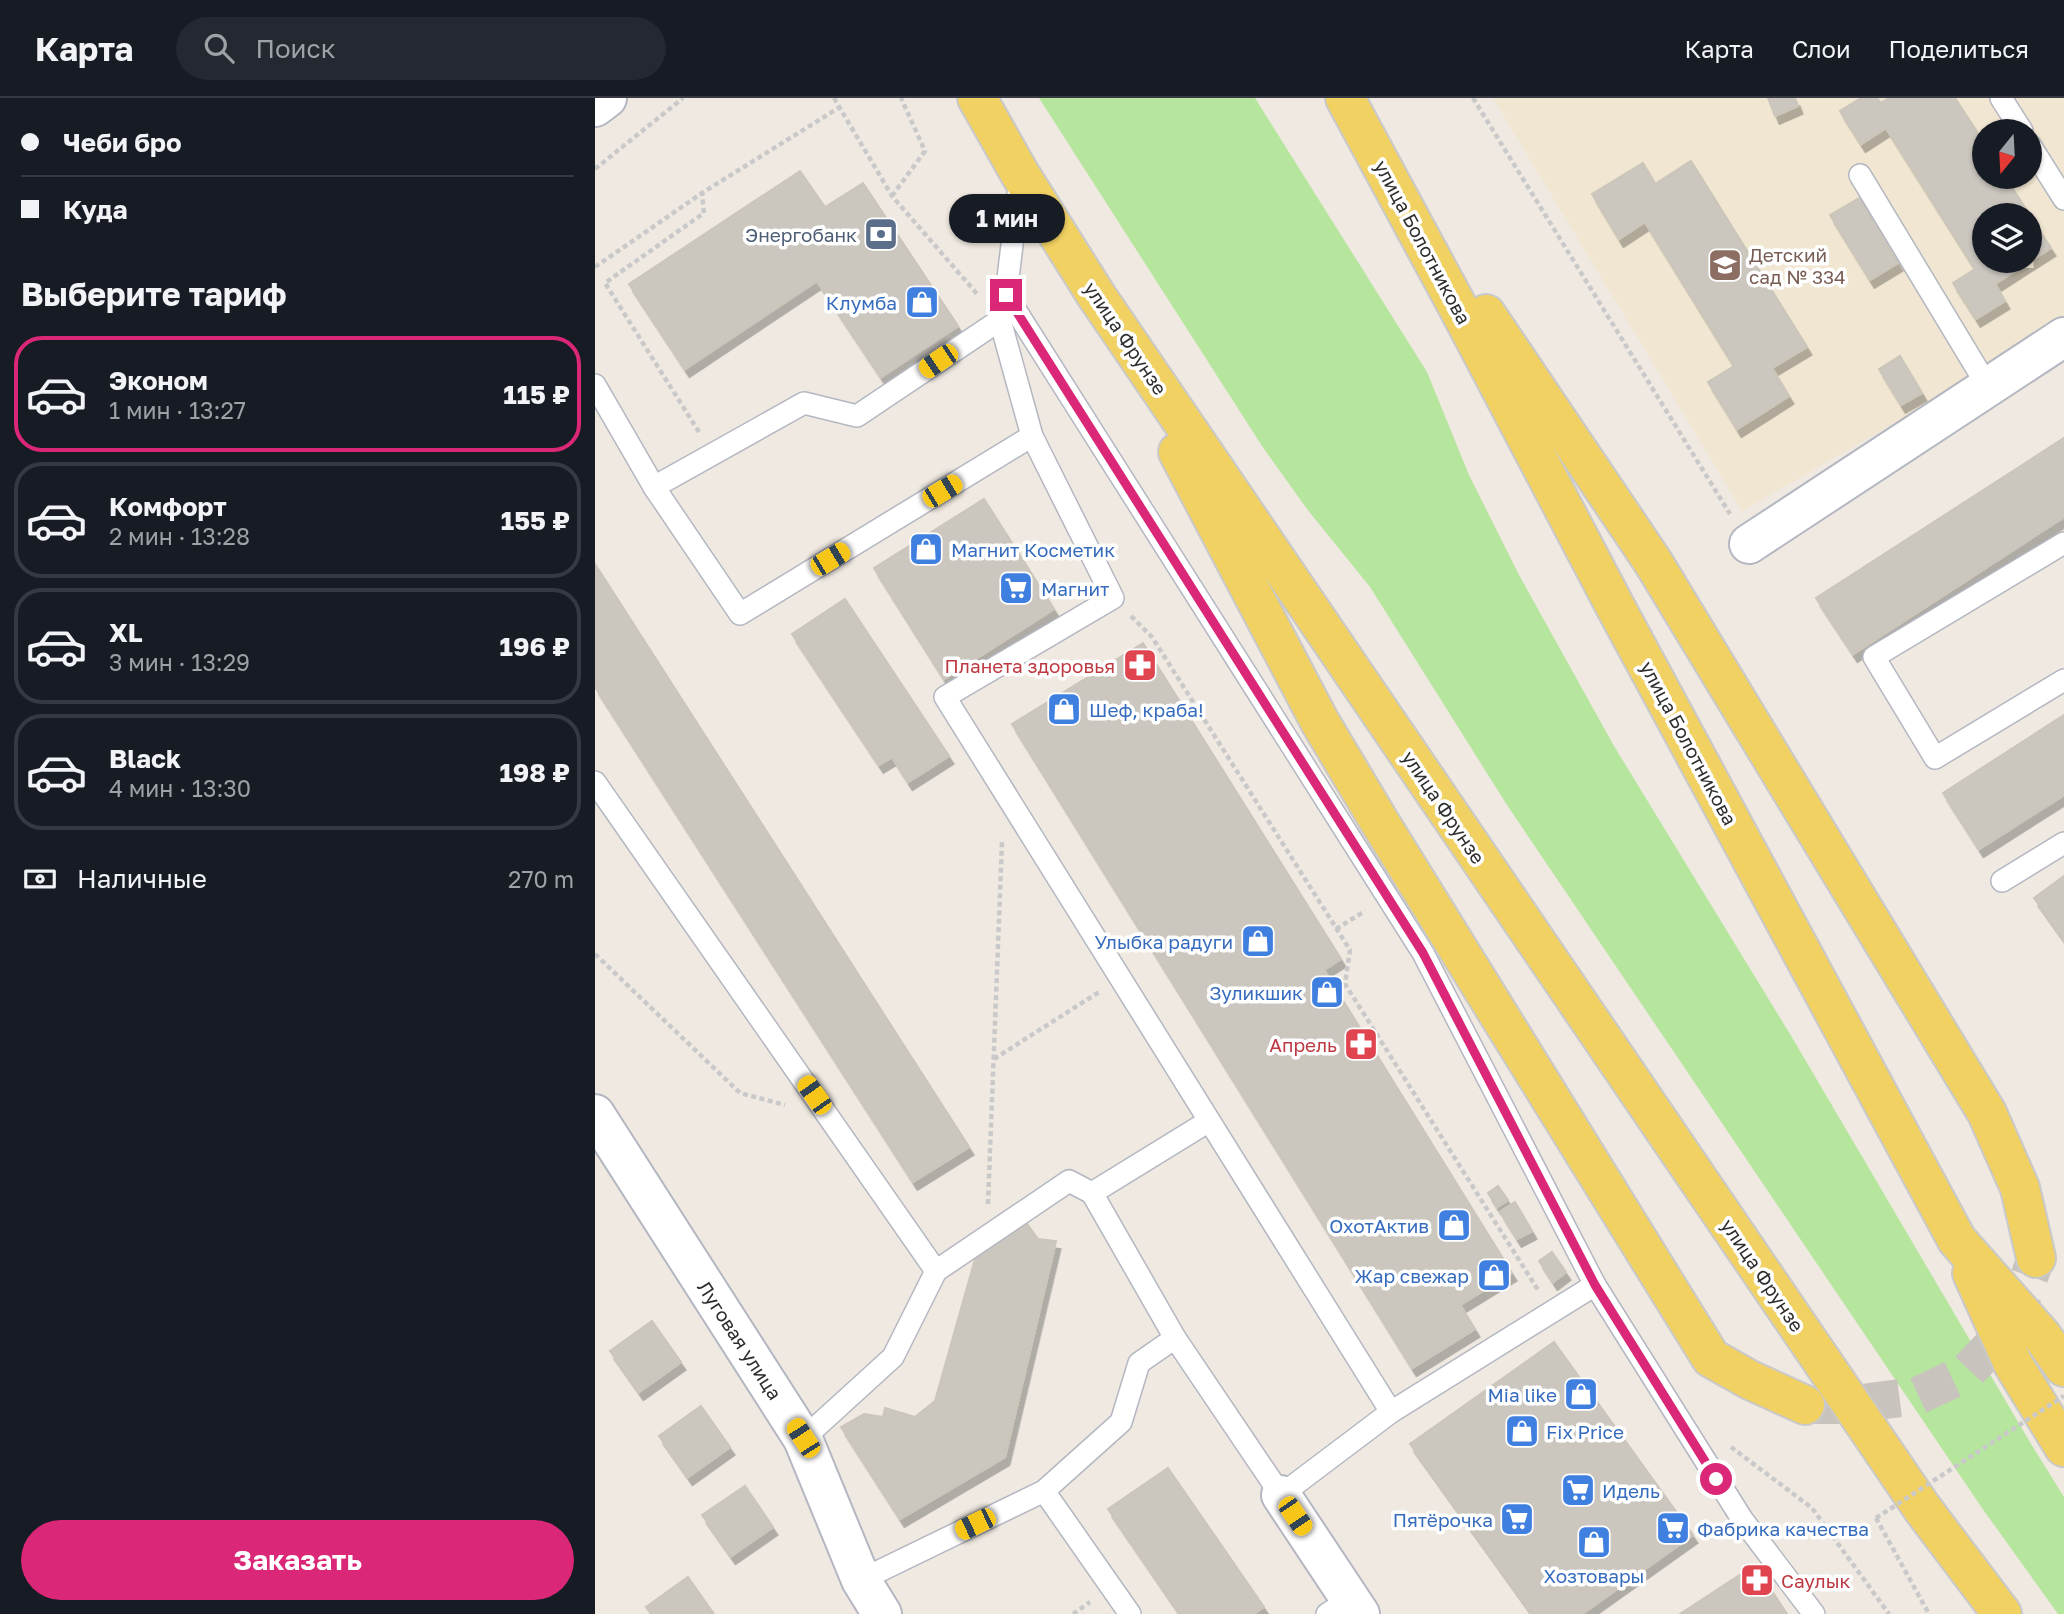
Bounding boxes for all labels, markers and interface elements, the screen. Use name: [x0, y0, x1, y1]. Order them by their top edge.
search box: [176, 17, 666, 80]
text: Карта: [35, 29, 134, 68]
icon: search: [200, 29, 238, 67]
text: Поиск: [256, 33, 336, 64]
text: Карта: [1684, 34, 1754, 63]
text: Слои: [1792, 34, 1851, 63]
text: Поделиться: [1889, 34, 2029, 63]
north arrow: [1972, 119, 2042, 189]
map controls: [1972, 119, 2042, 273]
text: Чеби бро: [63, 127, 182, 158]
street label: улица Болотникова: [1370, 156, 1476, 328]
text: Куда: [63, 194, 128, 225]
callout: 1 мин: [948, 194, 1064, 242]
button: layers: [1972, 203, 2042, 273]
text: 1 мин: [976, 204, 1038, 232]
bank icon: Энергобанк: [862, 215, 900, 253]
place label: Энергобанк: [745, 223, 857, 246]
place label: Детский сад № 334: [1749, 243, 1846, 288]
school or university icon: Детский сад № 334: [1706, 246, 1744, 284]
text: Выберите тариф: [21, 275, 287, 313]
street label: улица Фрунзе: [1080, 277, 1172, 399]
route end: [990, 279, 1022, 311]
shop icon: Клумба: [903, 283, 941, 321]
place label: Клумба: [826, 291, 897, 314]
car: [915, 341, 962, 381]
icon: car: [25, 363, 88, 426]
text: Эконом: [109, 365, 208, 396]
text: 115 ₽: [503, 379, 570, 410]
text: 1 мин · 13:27: [109, 396, 246, 424]
car: [919, 471, 966, 511]
icon: car: [25, 489, 88, 552]
text: Комфорт: [109, 491, 227, 522]
text: 155 ₽: [501, 505, 570, 536]
text: 2 мин · 13:28: [109, 522, 250, 550]
shop icon: Магнит Косметик: [907, 530, 945, 568]
place label: Магнит Косметик: [951, 538, 1115, 561]
car: [807, 539, 854, 579]
supermarket icon: Магнит: [997, 569, 1035, 607]
place label: Магнит: [1041, 577, 1109, 600]
icon: car: [25, 615, 88, 678]
text: XL: [109, 617, 143, 648]
text: 196 ₽: [500, 631, 570, 662]
pharmacy icon: Планета здоровья: [1121, 646, 1159, 684]
text: 3 мин · 13:29: [109, 648, 250, 676]
place label: Планета здоровья: [945, 654, 1115, 677]
street label: улица Болотникова: [1636, 657, 1742, 829]
shop icon: Шеф, краба!: [1045, 690, 1083, 728]
place label: Шеф, краба!: [1089, 698, 1204, 721]
icon: car: [25, 741, 88, 804]
text: Black: [109, 743, 181, 774]
street label: улица Фрунзе: [1398, 746, 1490, 868]
text: 198 ₽: [499, 757, 570, 788]
text: 4 мин · 13:30: [109, 774, 251, 802]
icon: cash: [21, 860, 59, 898]
text: Наличные: [77, 863, 207, 894]
text: 270 m: [508, 865, 574, 893]
shop icon: Улыбка радуги: [1239, 922, 1277, 960]
place label: Улыбка радуги: [1095, 930, 1233, 953]
shop icon: Зуликшик: [1308, 973, 1346, 1011]
place label: Зуликшик: [1209, 981, 1303, 1004]
pharmacy icon: Апрель: [1342, 1025, 1380, 1063]
place label: Апрель: [1269, 1033, 1337, 1056]
car: [794, 1072, 835, 1118]
shop icon: ОхотАктив: [1435, 1206, 1473, 1244]
place label: ОхотАктив: [1329, 1214, 1429, 1237]
street label: улица Фрунзе: [1717, 1214, 1809, 1336]
shop icon: Жар свежар: [1475, 1256, 1513, 1294]
place label: Жар свежар: [1355, 1264, 1469, 1287]
street label: Луговая улица: [693, 1276, 787, 1404]
shop icon: Mia like: [1562, 1375, 1600, 1413]
place label: Mia like: [1488, 1383, 1557, 1406]
shop icon: Fix Price: [1503, 1412, 1541, 1450]
car: [783, 1415, 824, 1461]
place label: Fix Price: [1546, 1420, 1624, 1443]
route start: [1700, 1463, 1732, 1495]
supermarket icon: Идель: [1559, 1471, 1597, 1509]
place label: Идель: [1602, 1479, 1660, 1502]
car: [1275, 1493, 1316, 1539]
supermarket icon: Пятёрочка: [1498, 1500, 1536, 1538]
car: [952, 1505, 999, 1543]
place label: Пятёрочка: [1393, 1508, 1493, 1531]
supermarket icon: Фабрика качества: [1654, 1509, 1692, 1547]
place label: Фабрика качества: [1697, 1517, 1869, 1540]
button: Заказать: [21, 1520, 574, 1600]
shop icon: Хозтовары: [1575, 1523, 1613, 1561]
pharmacy icon: Саулык: [1738, 1561, 1776, 1599]
place label: Хозтовары: [1544, 1564, 1644, 1587]
place label: Саулык: [1781, 1569, 1851, 1592]

